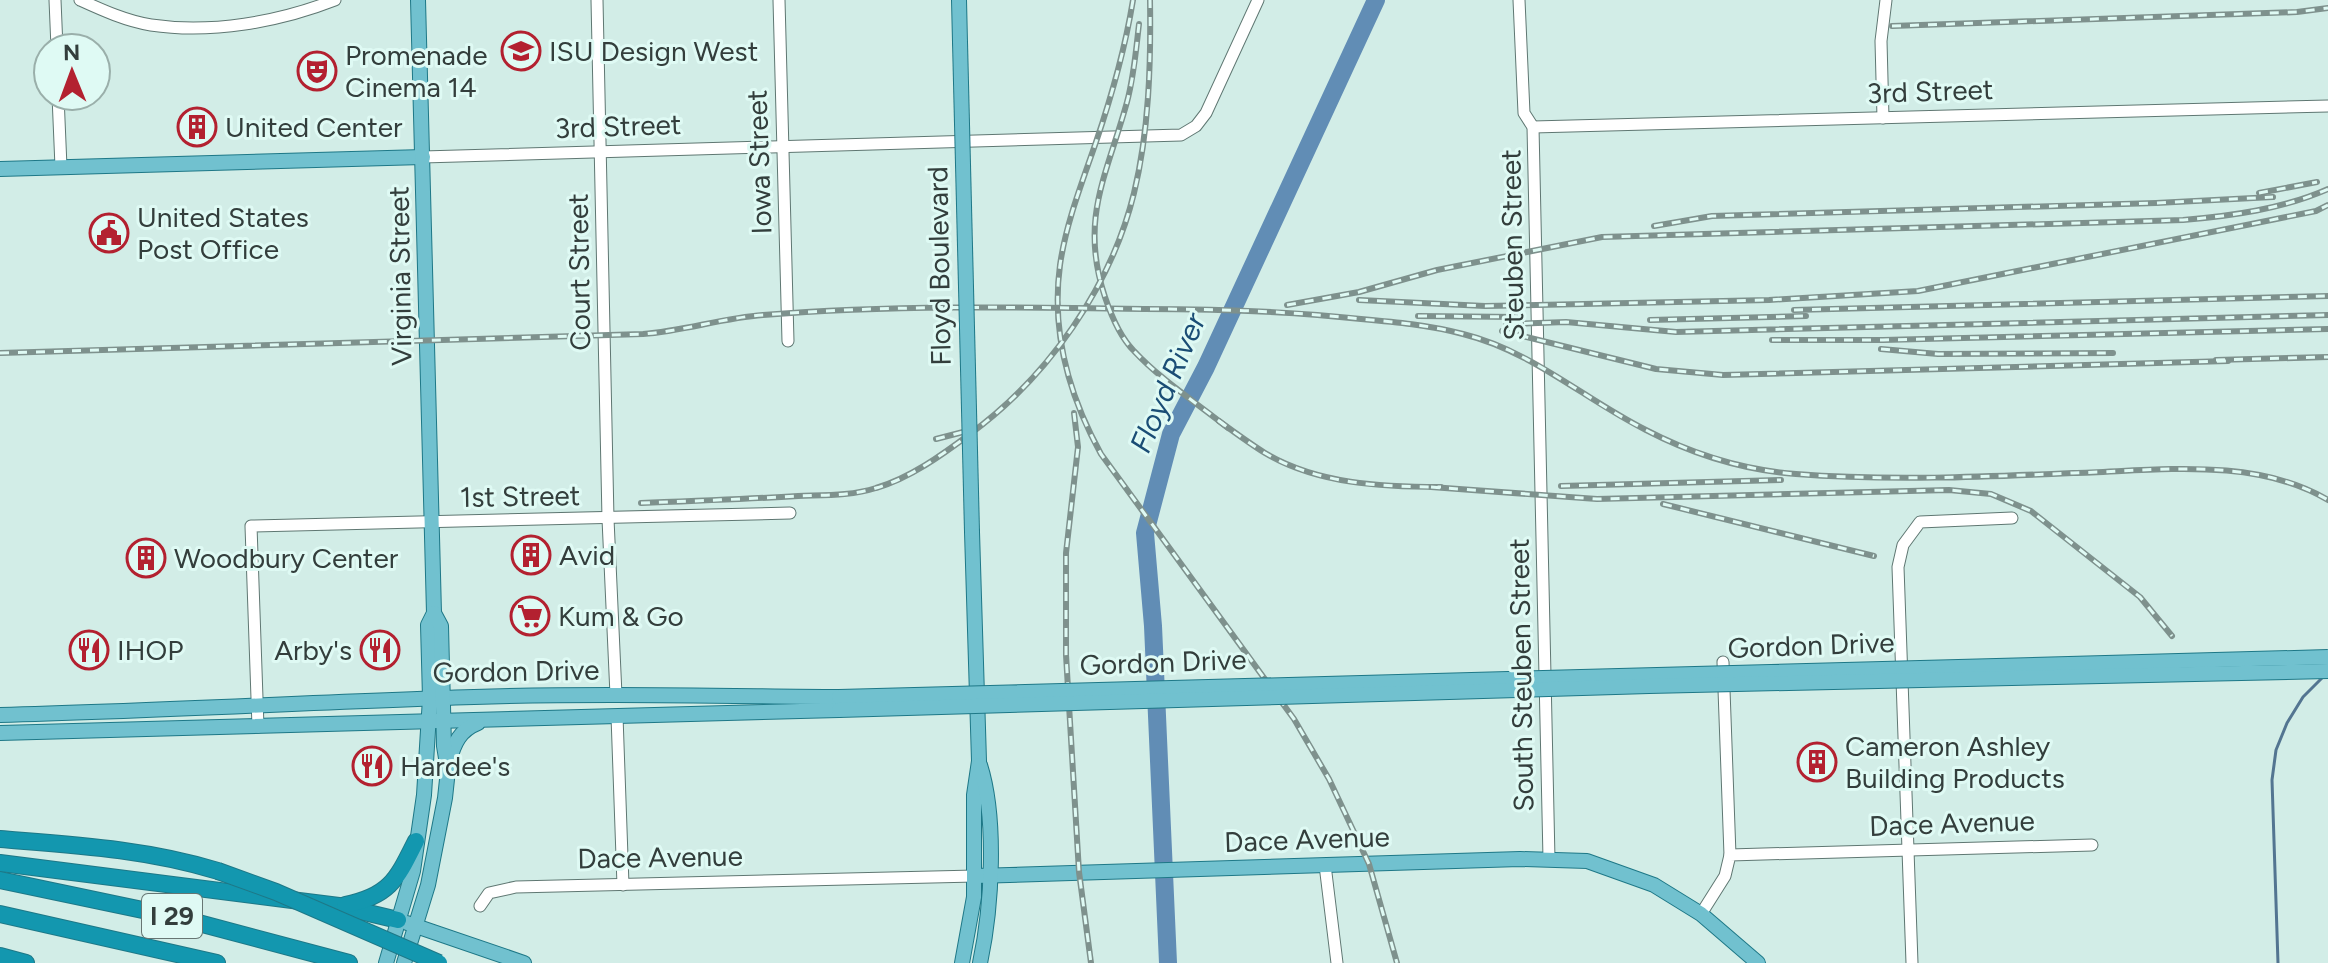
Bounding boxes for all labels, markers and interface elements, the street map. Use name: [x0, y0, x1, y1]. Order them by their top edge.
school or university icon: ISU Design West: [500, 30, 542, 72]
north arrow: [32, 32, 112, 112]
place label: ISU Design West: [549, 34, 758, 68]
place label: Promenade Cinema 14: [345, 38, 488, 104]
text: N: [63, 39, 80, 66]
theatre icon: Promenade Cinema 14: [296, 50, 338, 92]
street label: 3rd Street: [1866, 72, 1994, 110]
street label: Iowa Street: [739, 89, 779, 235]
building icon: United Center: [176, 106, 218, 148]
street label: 3rd Street: [554, 107, 682, 145]
place label: United Center: [225, 110, 403, 144]
street label: Steuben Street: [1493, 149, 1531, 341]
street label: Floyd Boulevard: [920, 166, 958, 366]
street label: Virginia Street: [381, 186, 419, 366]
street label: Court Street: [561, 193, 597, 351]
place label: United States Post Office: [137, 200, 309, 266]
public building icon: United States Post Office: [88, 212, 130, 254]
water label: Floyd River: [1122, 306, 1214, 458]
street label: 1st Street: [459, 478, 581, 514]
building icon: Avid: [510, 534, 552, 576]
building icon: Woodbury Center: [125, 537, 167, 579]
place label: Avid: [559, 538, 615, 572]
street label: South Steuben Street: [1502, 538, 1540, 812]
place label: Woodbury Center: [174, 541, 399, 575]
supermarket icon: Kum & Go: [509, 595, 551, 637]
place label: Kum & Go: [558, 599, 684, 633]
street label: Gordon Drive: [1727, 625, 1895, 665]
restaurant icon: IHOP: [68, 629, 110, 671]
restaurant icon: Arby's: [359, 629, 401, 671]
place label: IHOP: [117, 633, 184, 667]
place label: Arby's: [274, 633, 352, 667]
street label: Gordon Drive: [1079, 642, 1247, 682]
street label: Gordon Drive: [432, 653, 600, 689]
place label: Cameron Ashley Building Products: [1845, 729, 2065, 795]
building icon: Cameron Ashley Building Products: [1796, 741, 1838, 783]
restaurant icon: Hardee's: [351, 745, 393, 787]
place label: Hardee's: [400, 749, 510, 783]
street label: Dace Avenue: [1869, 803, 2035, 843]
street label: Dace Avenue: [1224, 819, 1390, 859]
street label: Dace Avenue: [577, 839, 743, 875]
road number: I 29: [142, 894, 202, 938]

